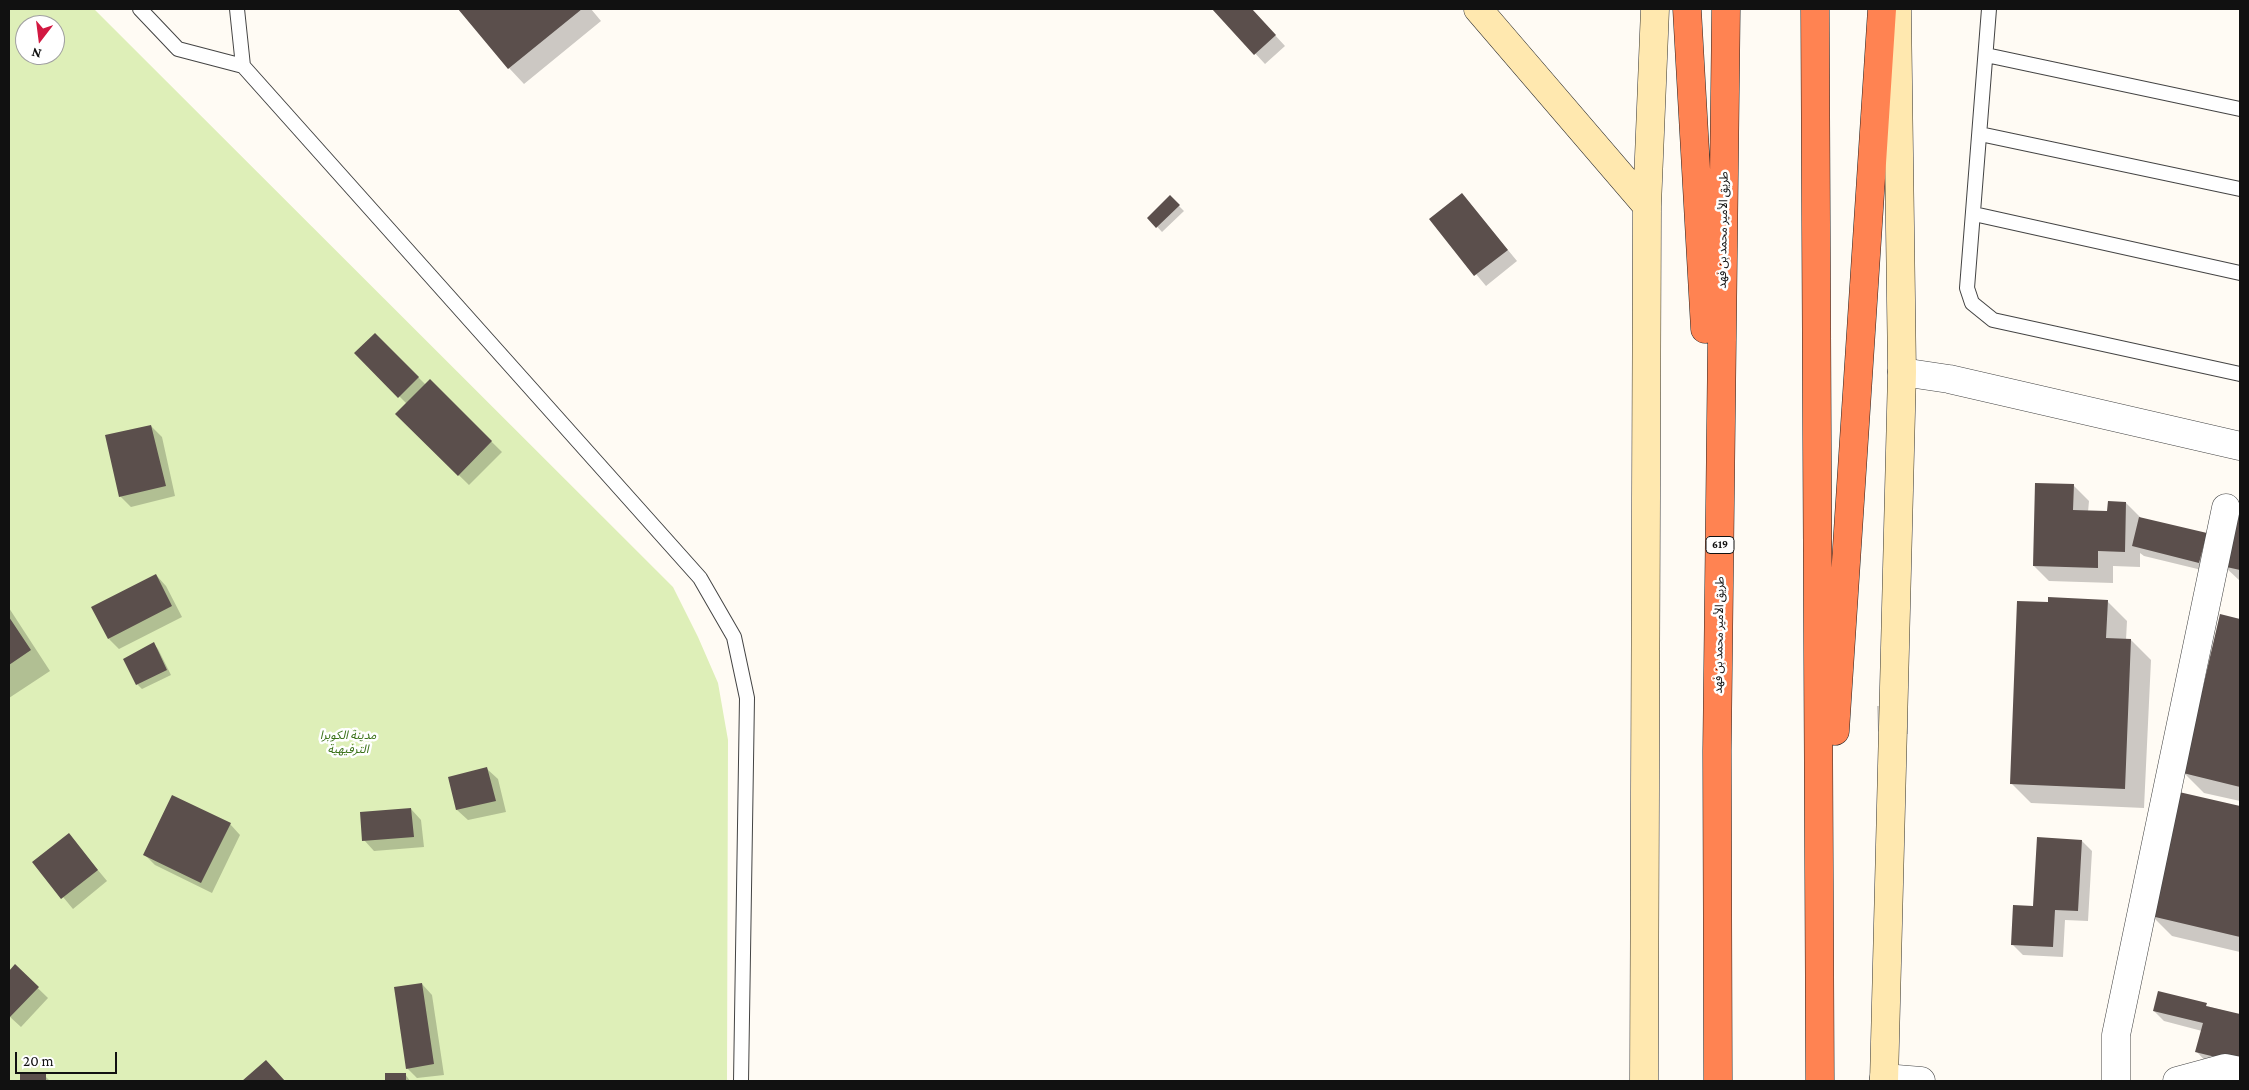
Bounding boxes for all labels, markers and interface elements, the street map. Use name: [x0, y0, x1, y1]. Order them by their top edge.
north arrow: [15, 15, 65, 65]
text: N: [30, 45, 43, 62]
street label: طريق الأمير محمد بن فهد: [1715, 171, 1731, 289]
road number: 619: [1706, 536, 1734, 554]
street label: طريق الأمير محمد بن فهد: [1711, 576, 1727, 694]
park label: مدينة الكوبرا الترفيهية: [320, 728, 376, 756]
scale bar: [18, 1042, 120, 1074]
text: 20 m: [23, 1053, 54, 1069]

